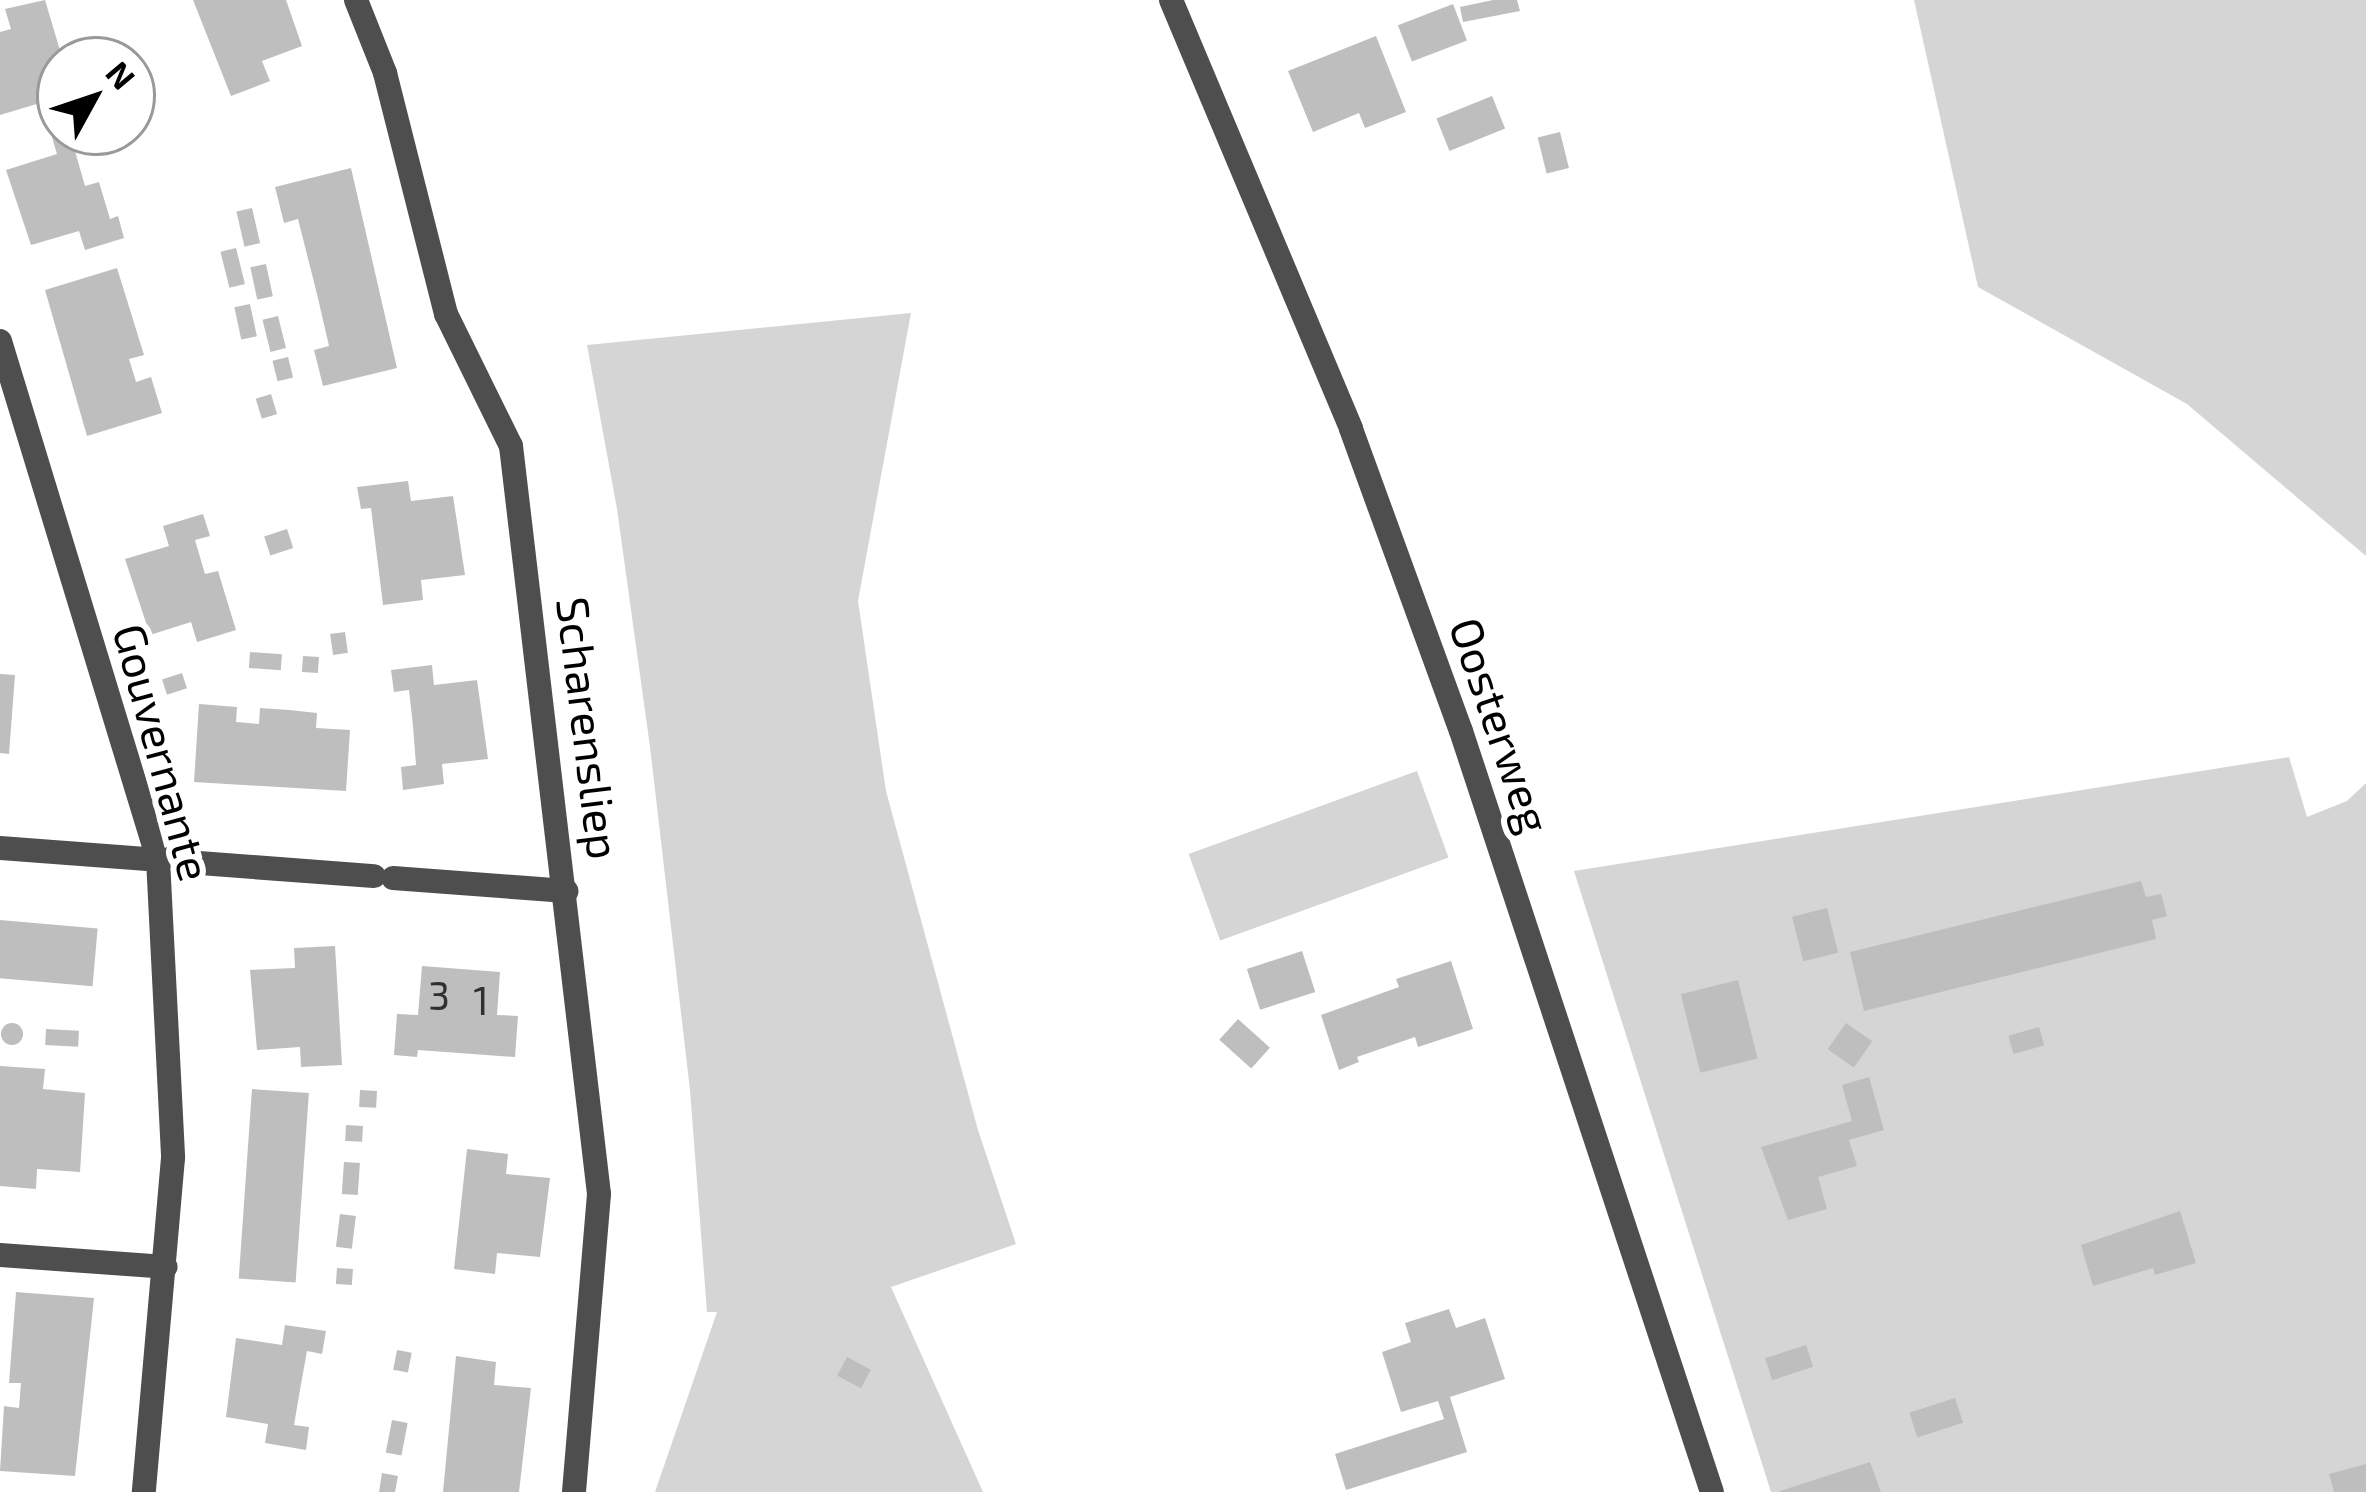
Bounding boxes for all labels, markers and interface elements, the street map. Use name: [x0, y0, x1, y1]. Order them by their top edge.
north arrow: [36, 36, 156, 156]
text: N: [98, 53, 144, 97]
street label: Scharensliep: [546, 594, 632, 862]
street label: Oosterweg: [1439, 610, 1563, 840]
street label: Gouvernante: [103, 618, 223, 886]
house number: 3: [428, 972, 450, 1018]
house number: 1: [473, 977, 489, 1023]

